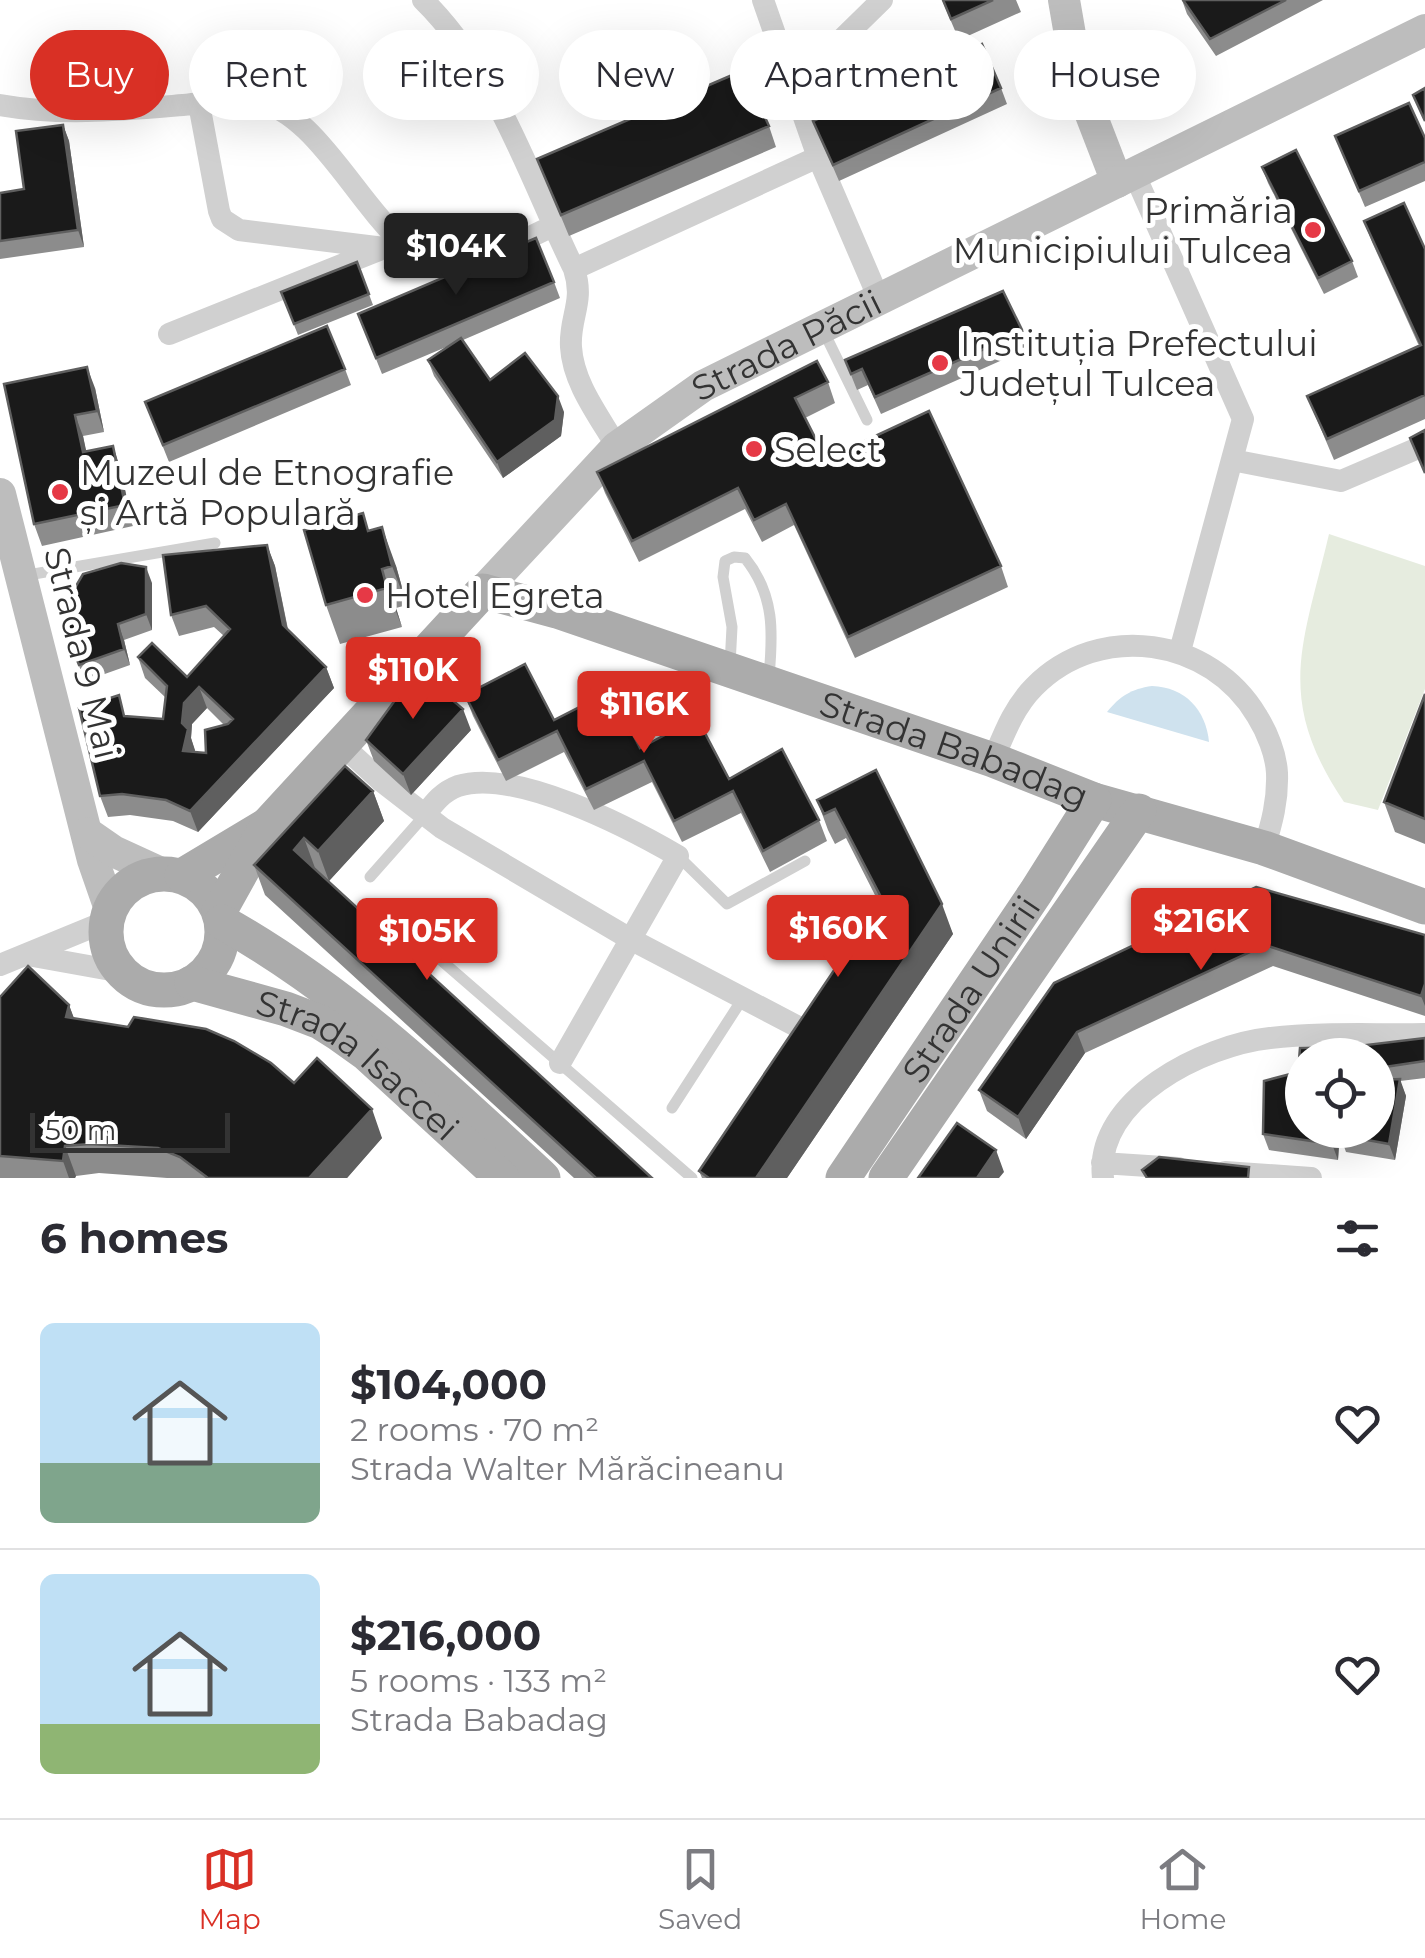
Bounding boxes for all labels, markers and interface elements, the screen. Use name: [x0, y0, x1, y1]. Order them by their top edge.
chip: Buy: [30, 30, 169, 120]
chip: Rent: [189, 30, 343, 120]
chip: Filters: [363, 30, 539, 120]
chip: New: [559, 30, 710, 120]
chip: Apartment: [730, 30, 994, 120]
chip: House: [1014, 30, 1196, 120]
place label: Primăria Municipiului Tulcea: [953, 189, 1293, 272]
pin: $104K: [386, 213, 526, 298]
marker: Primăria Municipiului Tulcea: [1302, 219, 1324, 241]
text: $104K: [406, 226, 506, 265]
street label: Strada Păcii: [684, 280, 888, 410]
place label: Instituția Prefectului Județul Tulcea: [959, 322, 1318, 405]
marker: Instituția Prefectului Județul Tulcea: [929, 352, 951, 374]
place label: Select: [774, 428, 881, 471]
marker: Select: [743, 438, 765, 460]
place label: Muzeul de Etnografie și Artă Populară: [80, 451, 454, 534]
marker: Muzeul de Etnografie și Artă Populară: [49, 481, 71, 503]
street label: Strada 9 Mai: [35, 543, 129, 763]
place label: Hotel Egreta: [385, 574, 605, 617]
marker: Hotel Egreta: [354, 584, 376, 606]
pin: $110K: [343, 637, 483, 722]
text: $110K: [368, 650, 458, 689]
pin: $116K: [574, 671, 714, 756]
street label: Strada Babadag: [814, 681, 1095, 817]
text: $116K: [599, 684, 689, 723]
street label: Strada Unirii: [892, 887, 1049, 1091]
pin: $216K: [1131, 888, 1271, 973]
pin: $160K: [768, 895, 908, 980]
pin: $105K: [357, 898, 497, 983]
text: $216K: [1153, 901, 1249, 940]
text: $160K: [789, 908, 887, 947]
text: $105K: [378, 911, 476, 950]
street label: Strada Isaccei: [252, 980, 468, 1149]
map controls: [1285, 1038, 1395, 1148]
button: locate: [1285, 1038, 1395, 1148]
scale bar: [30, 1108, 230, 1152]
text: 50 m: [45, 1113, 116, 1147]
icon: filters: [1330, 1211, 1385, 1266]
text: 6 homes: [40, 1212, 228, 1264]
text: $104,000: [350, 1358, 547, 1410]
icon: home: [120, 1363, 240, 1483]
icon: heart: [1330, 1396, 1385, 1451]
text: 2 rooms · 70 m²: [350, 1410, 599, 1449]
text: Strada Walter Mărăcineanu: [350, 1449, 785, 1488]
text: $216,000: [350, 1609, 541, 1661]
icon: home: [120, 1614, 240, 1734]
icon: heart: [1330, 1647, 1385, 1702]
text: 5 rooms · 133 m²: [350, 1661, 607, 1700]
text: Strada Babadag: [350, 1700, 608, 1739]
tab: Map: [199, 1842, 261, 1936]
tab: Saved: [658, 1842, 742, 1936]
tab: Home: [1139, 1842, 1226, 1936]

